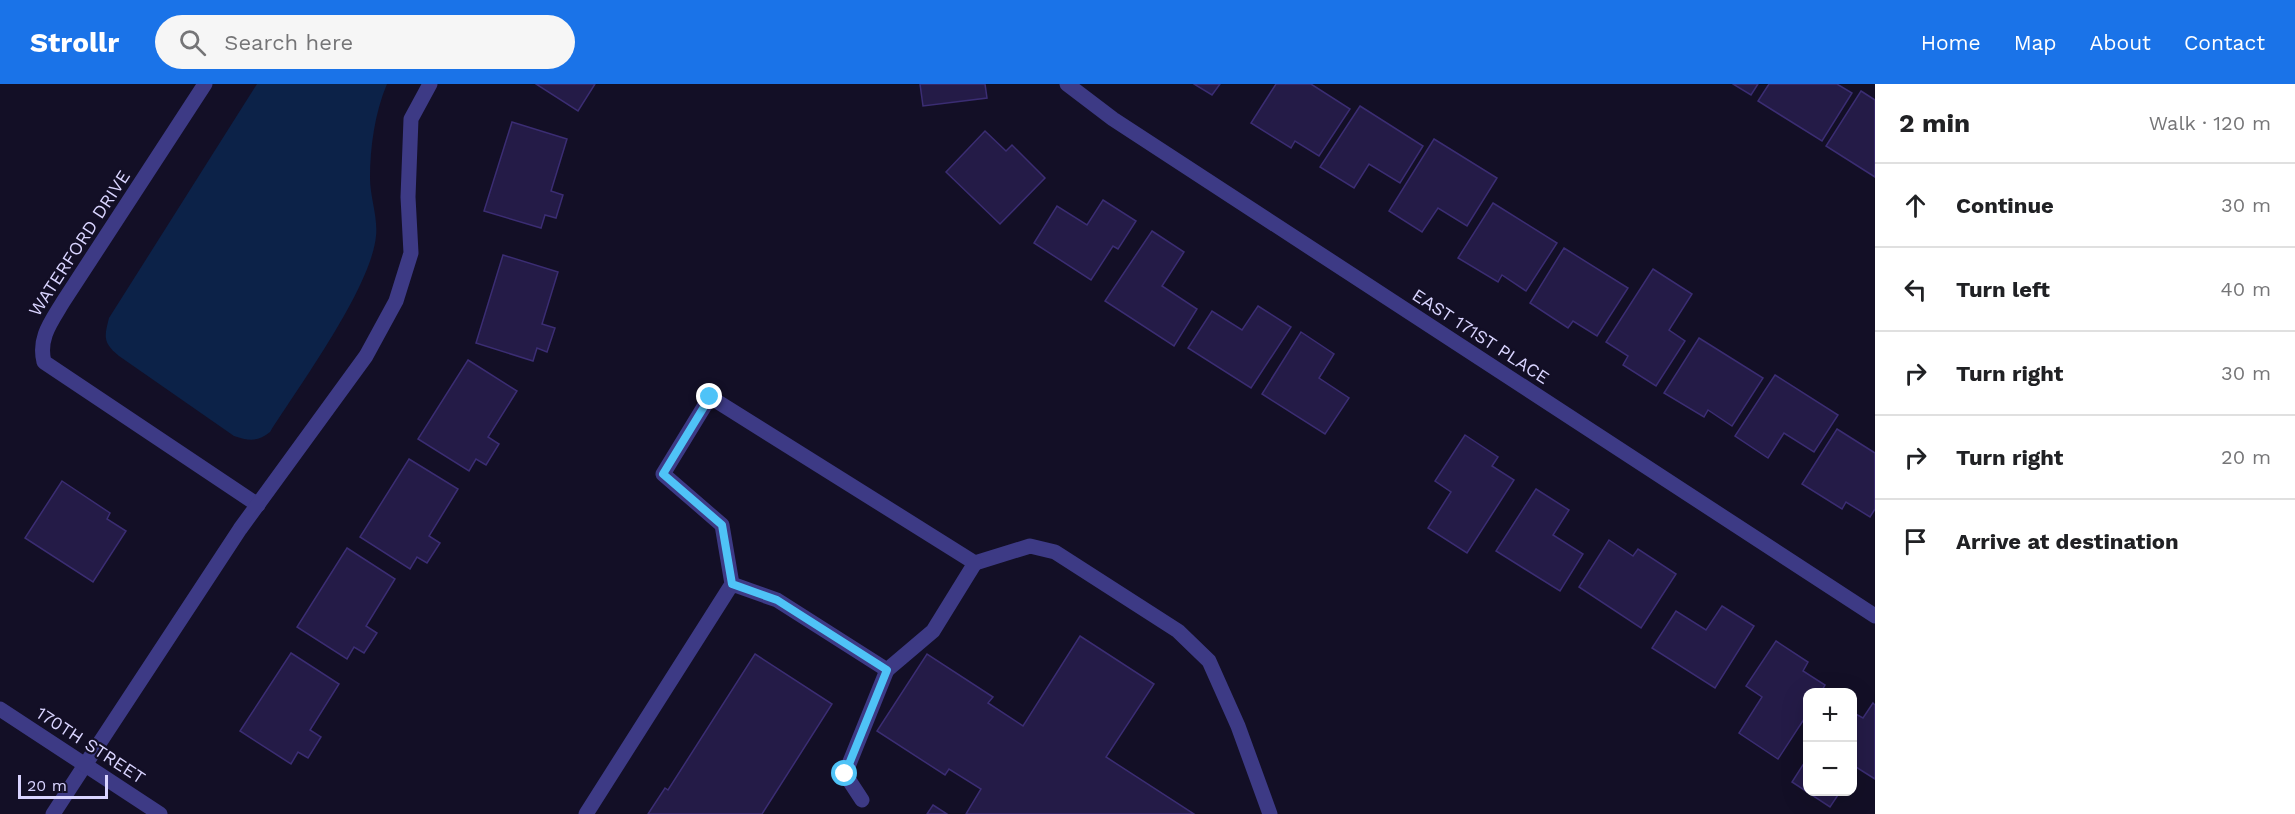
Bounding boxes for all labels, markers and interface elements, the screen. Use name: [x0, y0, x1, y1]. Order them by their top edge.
search box: [155, 15, 575, 69]
text: Strollr: [30, 26, 119, 59]
icon: search: [176, 26, 209, 59]
text: Search here: [224, 30, 353, 55]
text: Home: [1921, 30, 1981, 55]
text: Map: [2014, 30, 2057, 55]
text: About: [2090, 30, 2151, 55]
text: Contact: [2184, 30, 2265, 55]
text: 2 min: [1899, 108, 1970, 138]
text: Walk · 120 m: [2149, 111, 2271, 135]
street label: WATERFORD DRIVE: [24, 166, 134, 320]
icon: ahead: [1899, 189, 1932, 222]
text: Continue: [1956, 193, 2054, 218]
text: 30 m: [2221, 193, 2271, 217]
icon: left: [1899, 273, 1932, 306]
text: Turn left: [1956, 277, 2050, 302]
text: 40 m: [2220, 277, 2271, 301]
street label: EAST 171ST PLACE: [1409, 284, 1553, 388]
icon: right: [1899, 357, 1932, 390]
text: Turn right: [1956, 361, 2063, 386]
text: 30 m: [2221, 361, 2271, 385]
route end: [696, 383, 722, 409]
icon: right: [1899, 441, 1932, 474]
text: Turn right: [1956, 445, 2063, 470]
text: 20 m: [2221, 445, 2271, 469]
icon: arrive: [1899, 525, 1932, 558]
text: Arrive at destination: [1956, 529, 2179, 554]
map controls: [1803, 688, 1857, 796]
button: +: [1803, 688, 1857, 742]
street label: 170TH STREET: [33, 702, 150, 788]
button: −: [1803, 742, 1857, 796]
route start: [831, 760, 857, 786]
scale bar: [18, 772, 108, 800]
text: 20 m: [27, 776, 67, 795]

